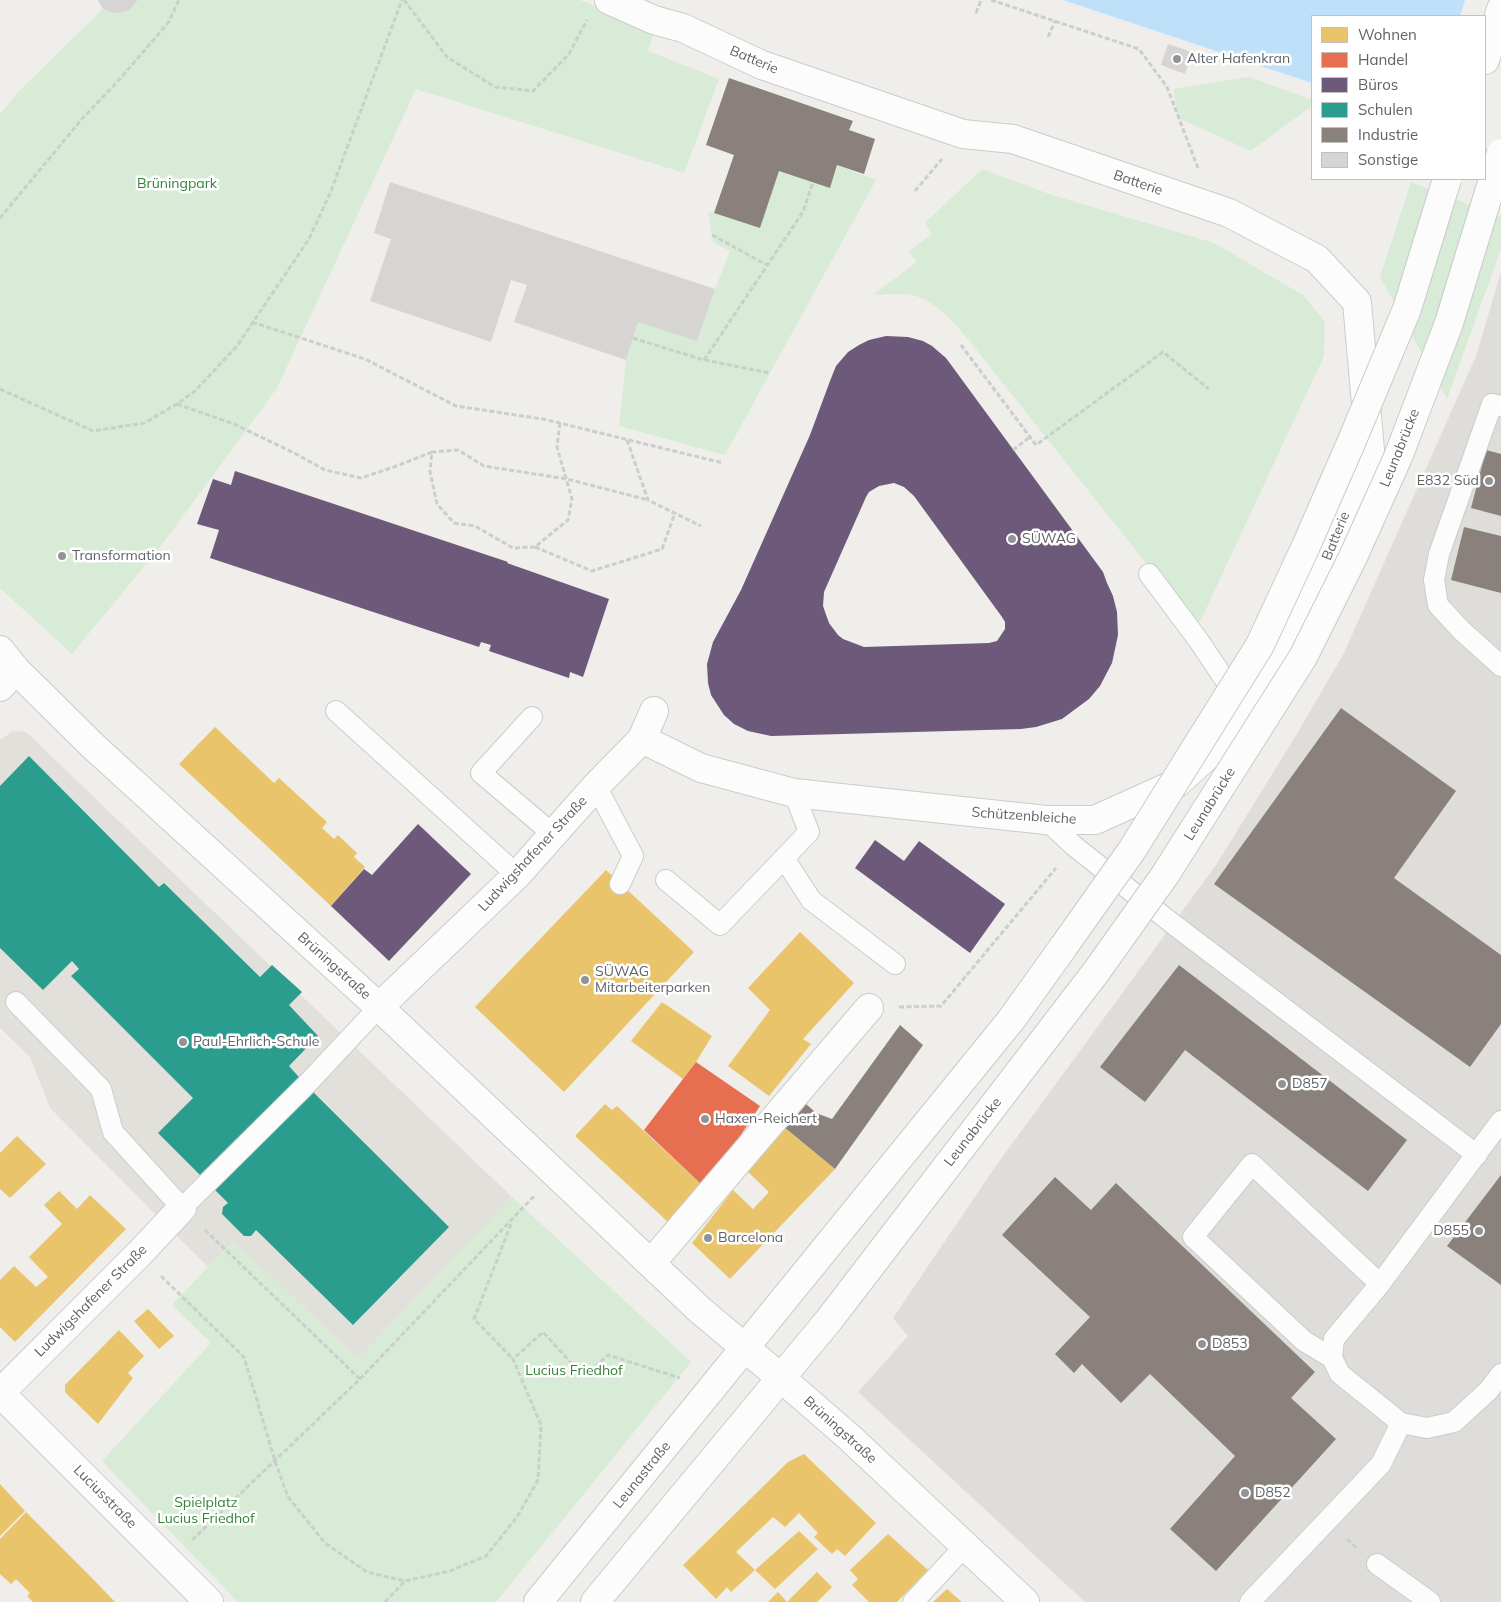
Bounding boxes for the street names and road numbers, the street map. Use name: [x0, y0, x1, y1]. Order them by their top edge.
street label: Batterie: [727, 42, 781, 78]
street label: Batterie: [1111, 167, 1165, 199]
street label: Leunabrücke: [1377, 406, 1423, 490]
street label: Batterie: [1319, 509, 1353, 563]
street label: Leunabrücke: [1181, 764, 1239, 844]
street label: Ludwigshafener Straße: [475, 793, 591, 915]
street label: Schützenbleiche: [971, 804, 1077, 828]
street label: Brüningstraße: [294, 929, 374, 1003]
street label: Leunabrücke: [941, 1094, 1005, 1170]
street label: Ludwigshafener Straße: [31, 1241, 151, 1361]
street label: Brüningstraße: [800, 1393, 880, 1467]
street label: Leunastraße: [610, 1438, 674, 1512]
street label: Luciusstraße: [70, 1462, 140, 1532]

